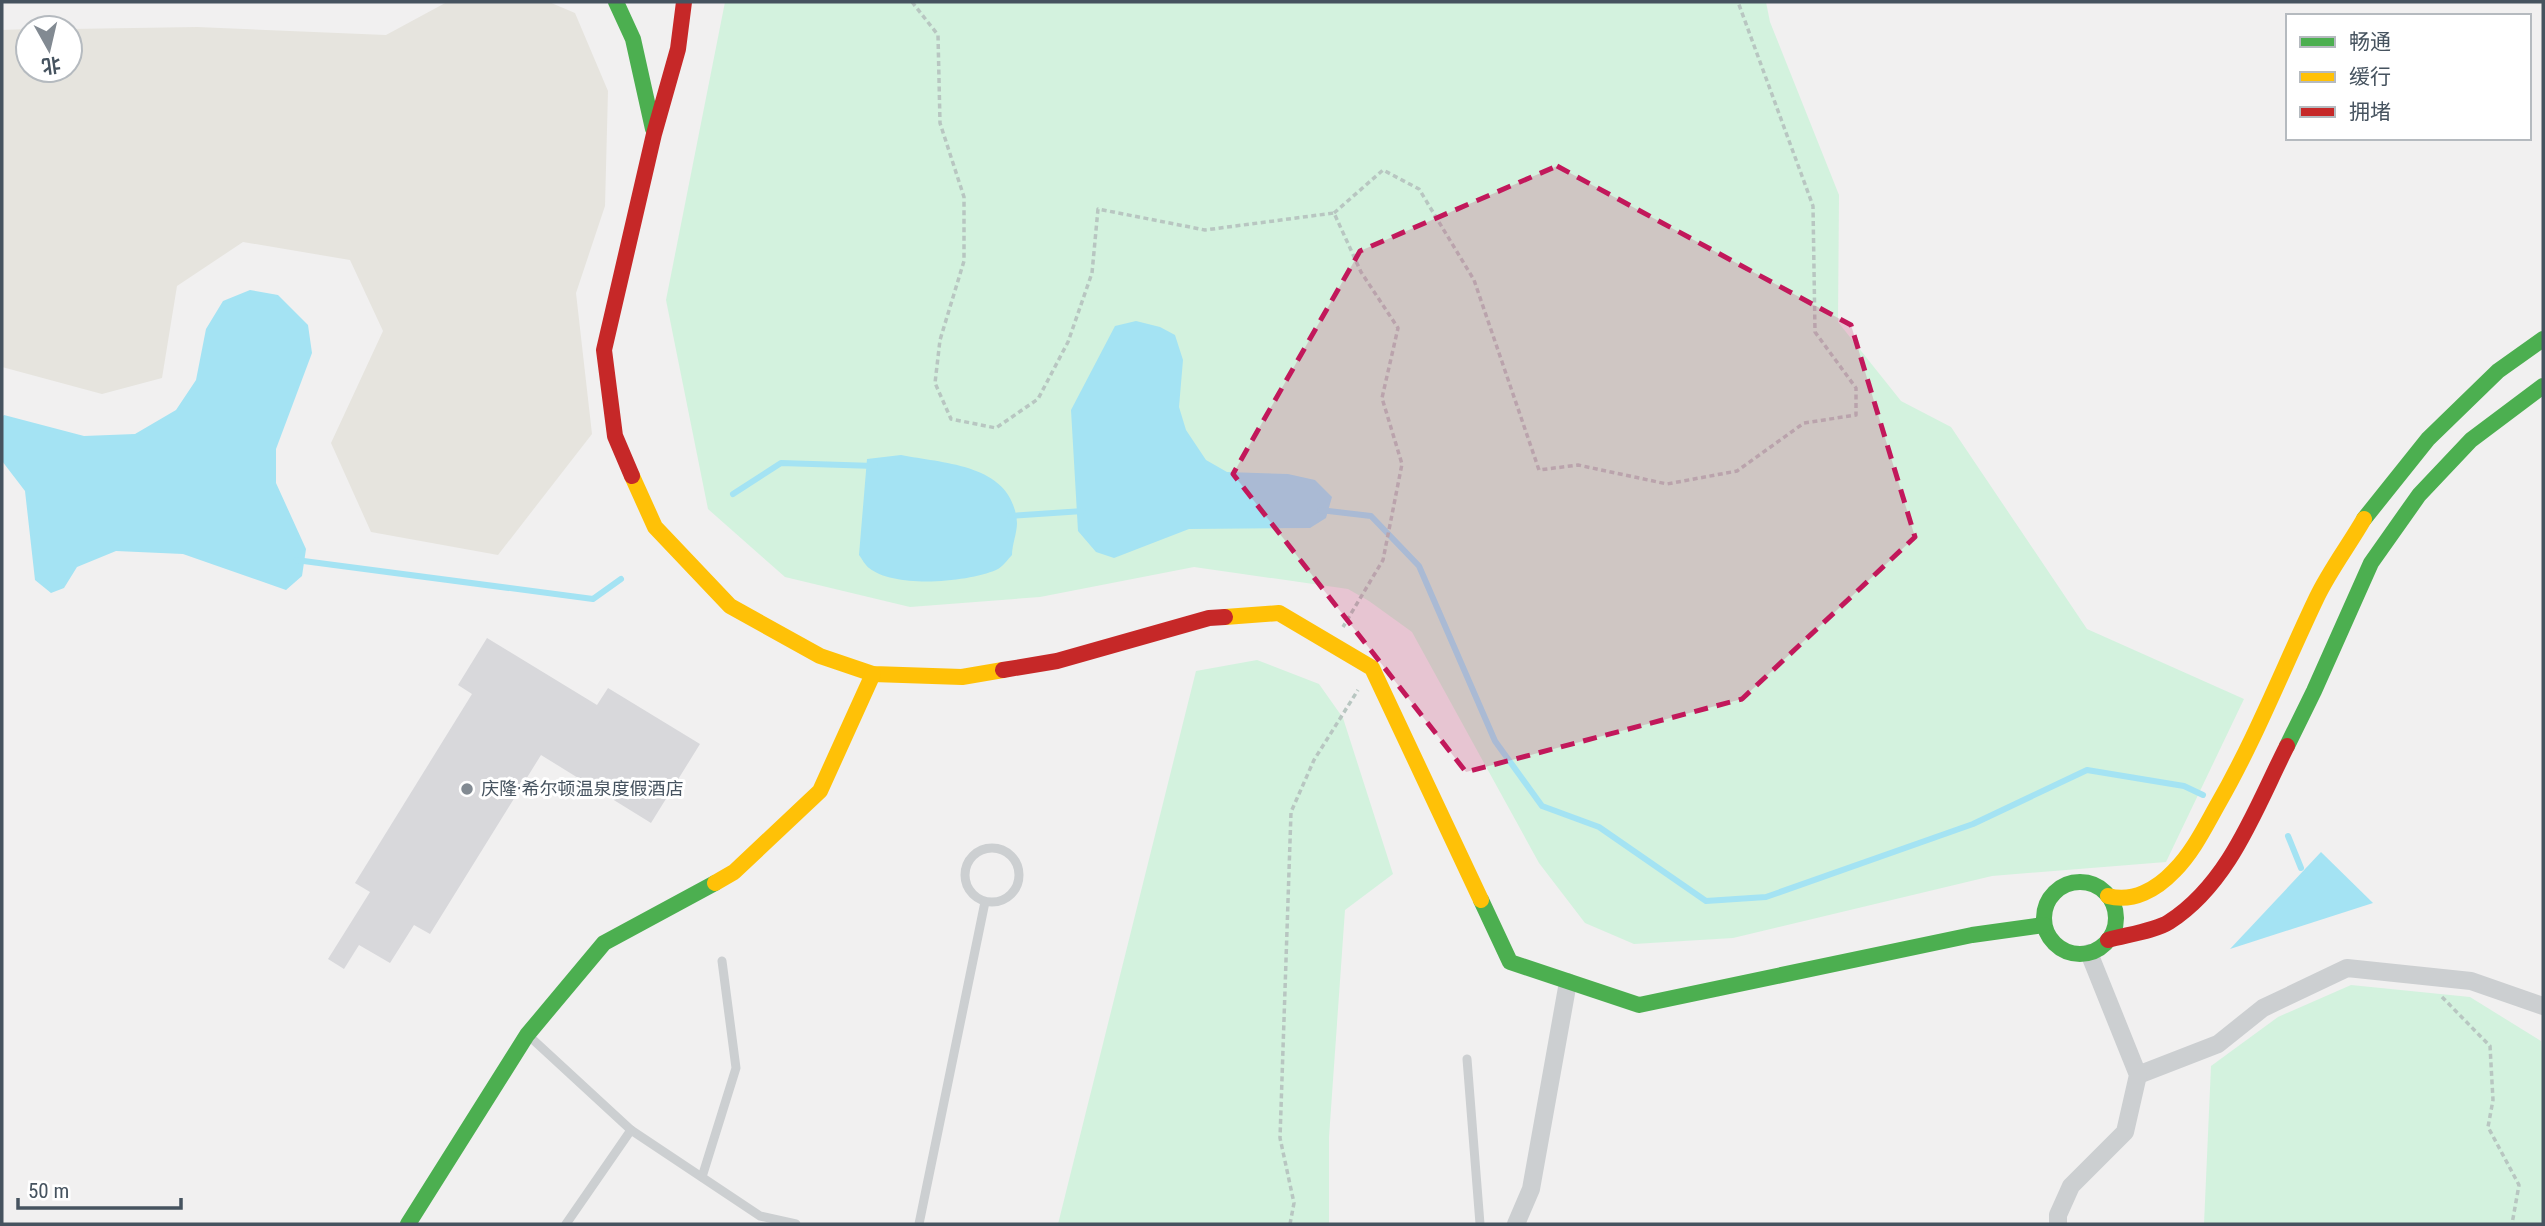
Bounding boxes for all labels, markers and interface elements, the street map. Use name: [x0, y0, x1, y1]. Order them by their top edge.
north arrow: [14, 14, 84, 84]
legend: [2286, 14, 2531, 140]
text: 畅通: [2349, 30, 2391, 54]
text: 北: [40, 53, 62, 78]
text: 缓行: [2349, 65, 2391, 89]
text: 拥堵: [2349, 100, 2391, 124]
place label: 庆隆·希尔顿温泉度假酒店: [481, 778, 683, 799]
marker: 庆隆·希尔顿温泉度假酒店: [459, 781, 475, 797]
scale bar: [18, 1166, 180, 1210]
text: 50 m: [28, 1179, 69, 1203]

